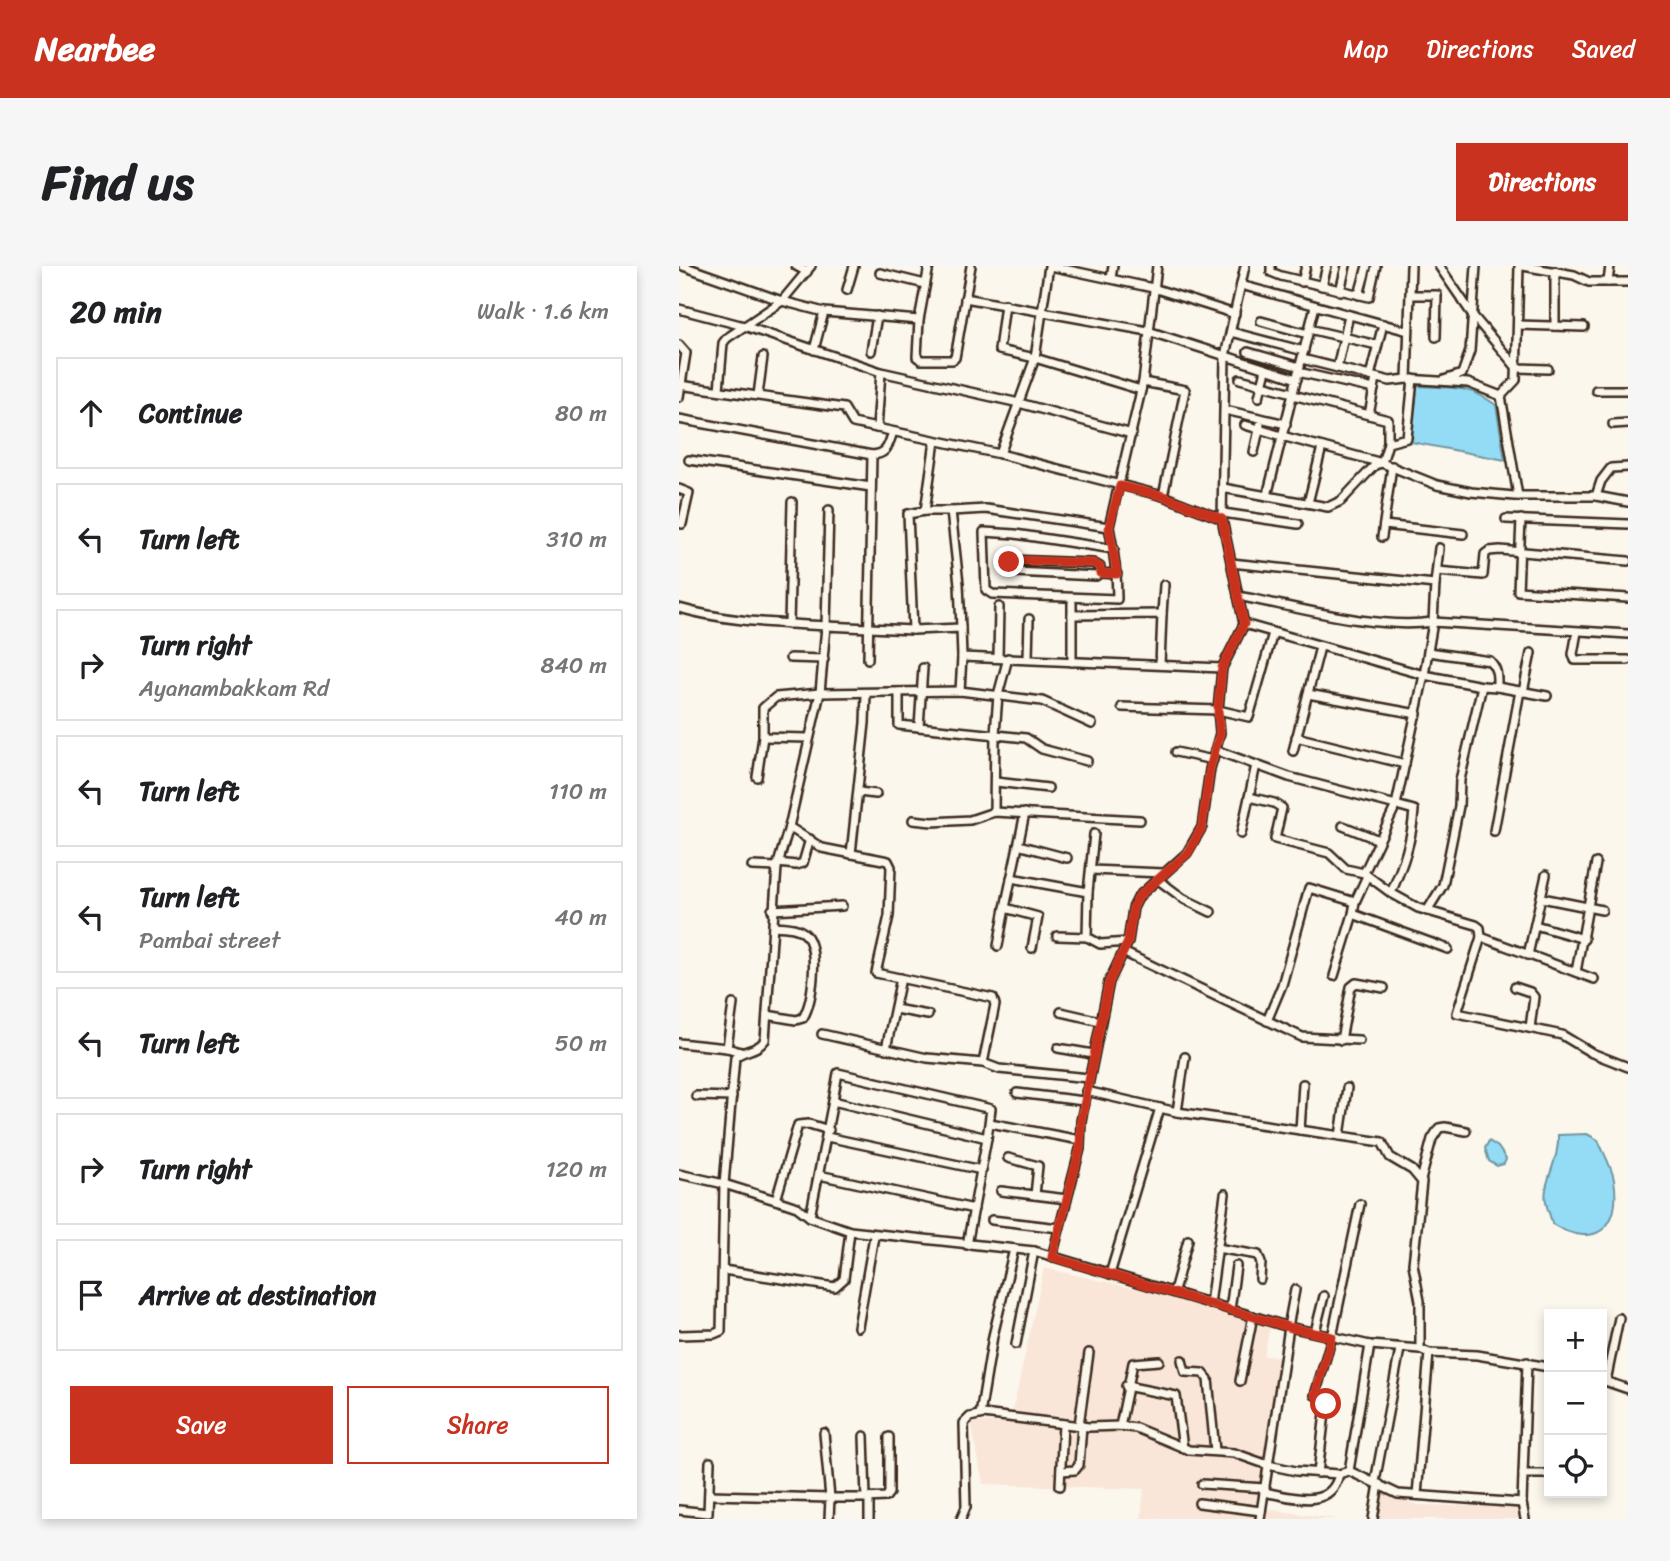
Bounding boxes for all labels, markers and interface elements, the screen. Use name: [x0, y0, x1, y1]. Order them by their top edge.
text: Nearbee: [35, 20, 155, 78]
text: Map: [1344, 28, 1388, 70]
text: Directions: [1426, 28, 1534, 70]
text: Saved: [1572, 28, 1635, 70]
text: Find us: [42, 139, 194, 226]
button: Directions: [1456, 143, 1628, 221]
text: 20 min: [70, 285, 162, 339]
text: Walk · 1.6 km: [477, 291, 609, 332]
text: Continue: [139, 390, 242, 436]
text: 80 m: [555, 393, 607, 434]
icon: ahead: [72, 394, 110, 432]
text: Turn left: [139, 516, 239, 562]
text: 310 m: [546, 519, 607, 560]
icon: left: [72, 520, 110, 558]
route end: [993, 546, 1024, 577]
text: Turn right: [139, 622, 252, 668]
text: 840 m: [541, 645, 607, 686]
icon: right: [72, 646, 110, 684]
text: Ayanambakkam Rd: [139, 668, 329, 709]
text: Turn left: [139, 768, 239, 814]
text: 110 m: [549, 771, 607, 812]
icon: left: [72, 772, 110, 810]
text: Turn left: [139, 874, 239, 920]
text: 40 m: [554, 897, 607, 938]
icon: left: [72, 898, 110, 936]
text: Pambai street: [139, 920, 280, 961]
text: Turn left: [139, 1020, 239, 1066]
text: 50 m: [555, 1023, 607, 1064]
icon: left: [72, 1024, 110, 1062]
text: Turn right: [139, 1146, 252, 1192]
text: 120 m: [546, 1149, 607, 1190]
icon: right: [72, 1150, 110, 1188]
text: Arrive at destination: [139, 1272, 376, 1318]
icon: arrive: [72, 1276, 110, 1314]
map controls: [1544, 1309, 1607, 1498]
button: +: [1544, 1309, 1607, 1372]
button: −: [1544, 1372, 1607, 1435]
button: Save: [70, 1386, 333, 1464]
button: Share: [347, 1386, 609, 1464]
route start: [1310, 1388, 1341, 1419]
button: locate: [1544, 1435, 1607, 1498]

